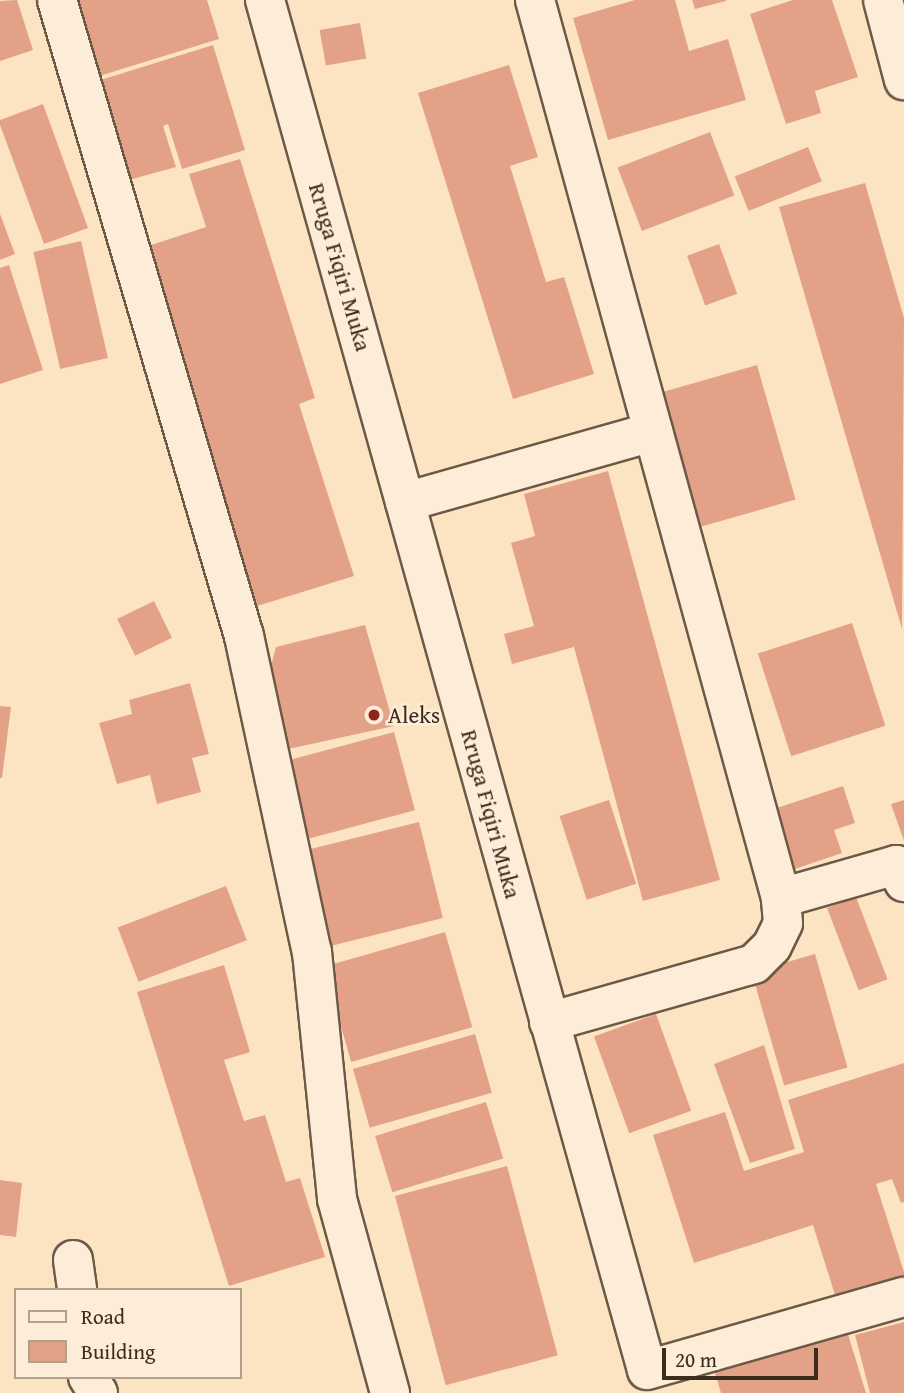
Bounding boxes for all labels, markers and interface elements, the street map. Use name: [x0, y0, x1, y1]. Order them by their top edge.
street label: Rruga Fiqiri Muka: [303, 180, 377, 354]
place label: Aleks: [388, 701, 440, 729]
marker: Aleks: [366, 707, 382, 723]
street label: Rruga Fiqiri Muka: [455, 727, 527, 901]
legend: [14, 1288, 242, 1379]
text: Road: [81, 1301, 125, 1332]
scale bar: [666, 1334, 822, 1378]
text: Building: [81, 1336, 155, 1367]
text: 20 m: [675, 1344, 717, 1375]

